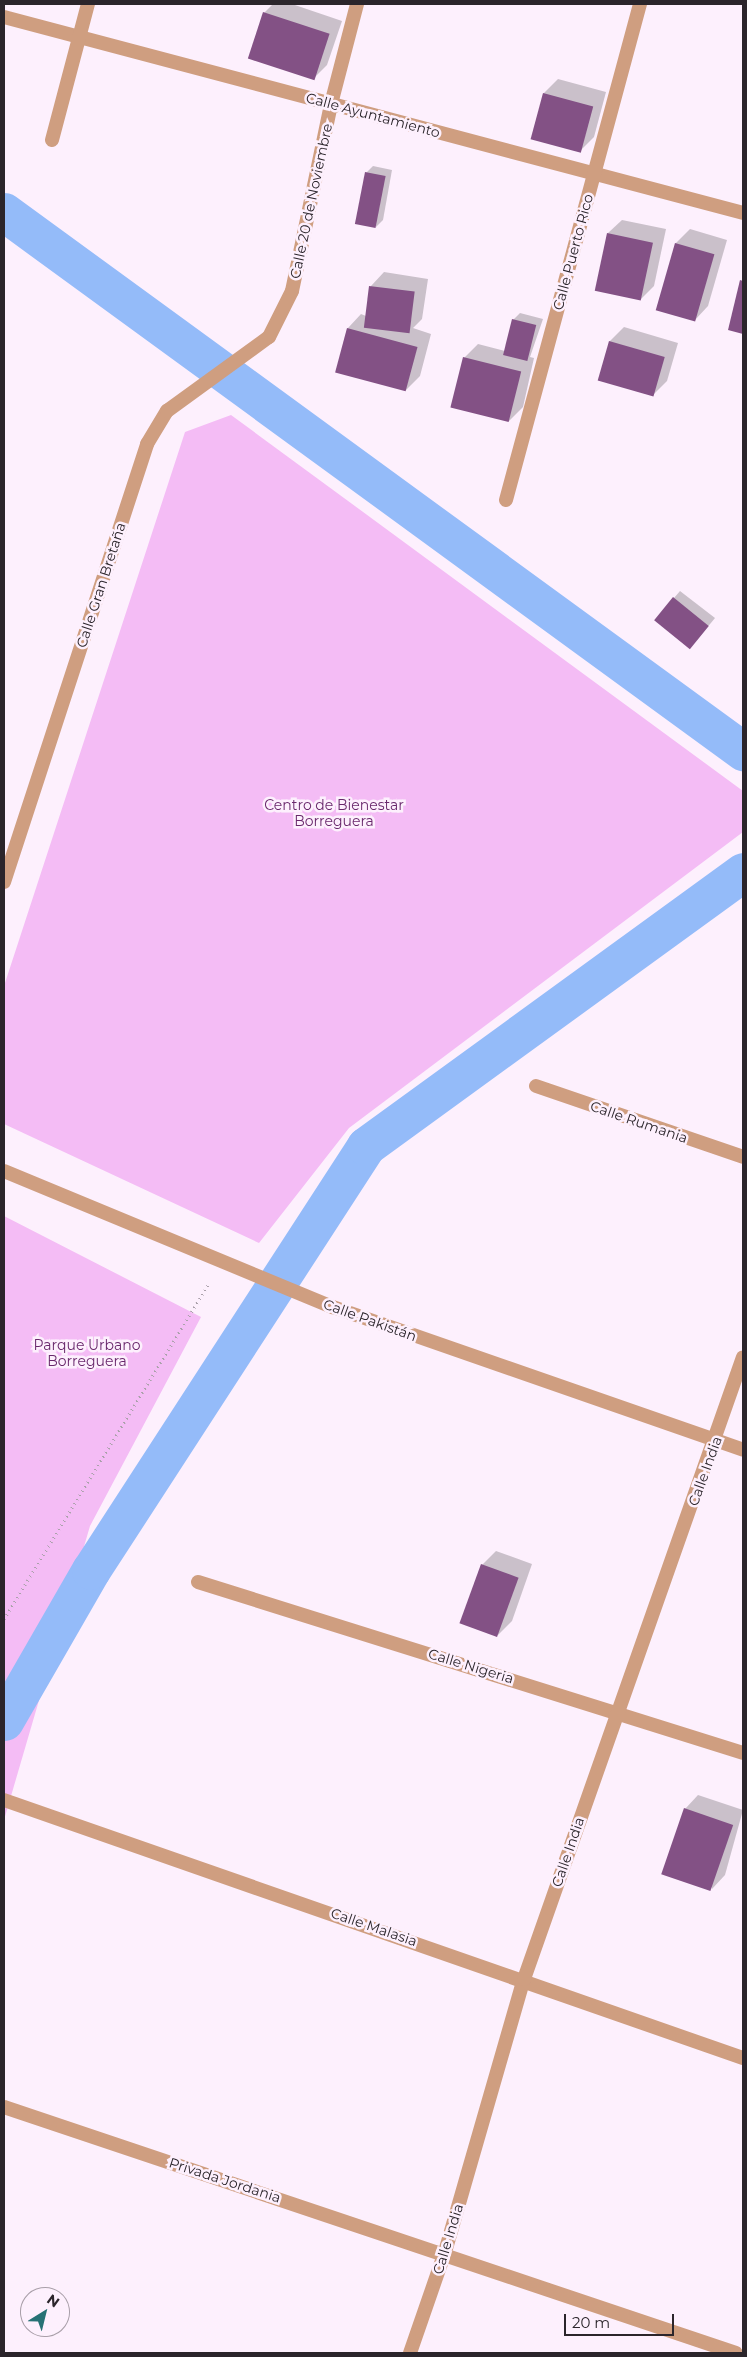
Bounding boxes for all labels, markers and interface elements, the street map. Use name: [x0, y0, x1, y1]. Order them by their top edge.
street label: Calle Ayuntamiento: [304, 89, 442, 141]
street label: Calle 20 de Noviembre: [286, 122, 336, 280]
street label: Calle Puerto Rico: [549, 192, 597, 312]
street label: Calle Gran Bretaña: [73, 520, 129, 650]
park label: Centro de Bienestar Borreguera: [264, 797, 404, 830]
street label: Calle Rumania: [588, 1097, 690, 1147]
street label: Calle Pakistán: [321, 1295, 419, 1345]
park label: Parque Urbano Borreguera: [33, 1337, 141, 1370]
street label: Calle India: [685, 1434, 725, 1508]
street label: Calle Nigeria: [426, 1645, 516, 1687]
street label: Calle India: [548, 1815, 588, 1889]
street label: Calle Malasia: [329, 1904, 419, 1950]
street label: Privada Jordania: [167, 2154, 283, 2206]
street label: Calle India: [429, 2202, 467, 2276]
north arrow: [20, 2287, 70, 2337]
text: N: [43, 2290, 63, 2311]
scale bar: [567, 2304, 677, 2336]
text: 20 m: [572, 2313, 610, 2332]

